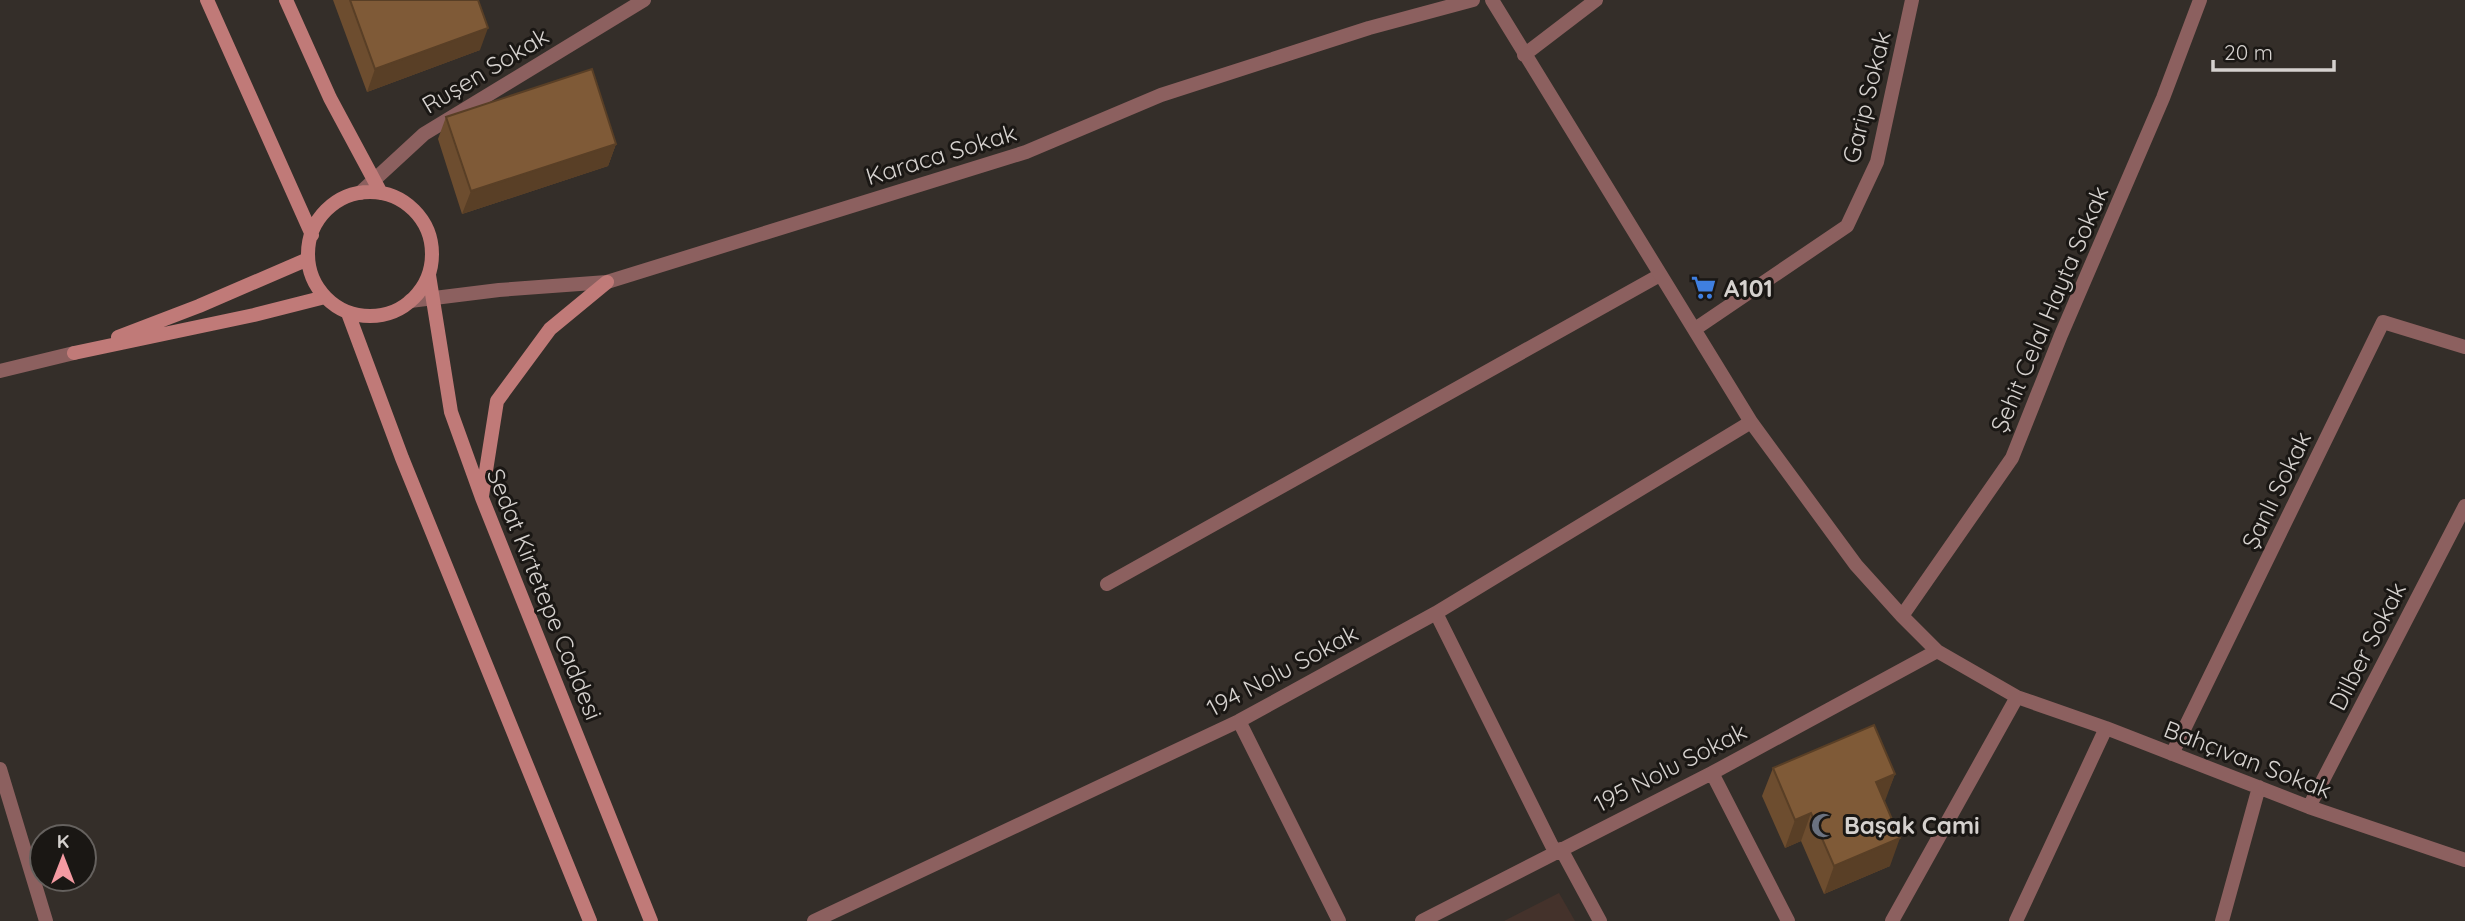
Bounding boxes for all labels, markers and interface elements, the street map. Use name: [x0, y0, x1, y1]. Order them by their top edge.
street label: Ruşen Sokak: [416, 20, 554, 120]
street label: Garip Sokak: [1835, 28, 1897, 166]
scale bar: [2213, 28, 2334, 72]
text: 20 m: [2224, 39, 2273, 65]
street label: Karaca Sokak: [862, 117, 1020, 191]
street label: Şehit Celal Hayta Sokak: [1983, 181, 2115, 437]
place label: A101: [1724, 273, 1773, 303]
supermarket icon: A101: [1690, 274, 1718, 302]
street label: Şanlı Sokak: [2235, 426, 2317, 554]
street label: Sedat Kirtetepe Caddesi: [481, 464, 609, 724]
street label: Dilber Sokak: [2322, 577, 2412, 715]
street label: 194 Nolu Sokak: [1201, 618, 1363, 722]
street label: Bahçıvan Sokak: [2160, 713, 2336, 805]
street label: 195 Nolu Sokak: [1589, 716, 1751, 818]
place label: Başak Cami: [1844, 810, 1980, 840]
mosque icon: Başak Cami: [1810, 811, 1838, 839]
north arrow: [28, 823, 98, 893]
text: K: [57, 829, 69, 853]

